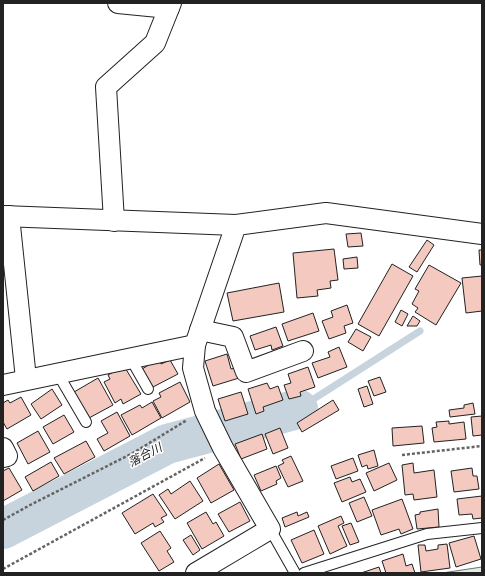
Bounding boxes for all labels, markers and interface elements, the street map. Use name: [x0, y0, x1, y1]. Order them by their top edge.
water label: 落合川: [126, 439, 166, 470]

